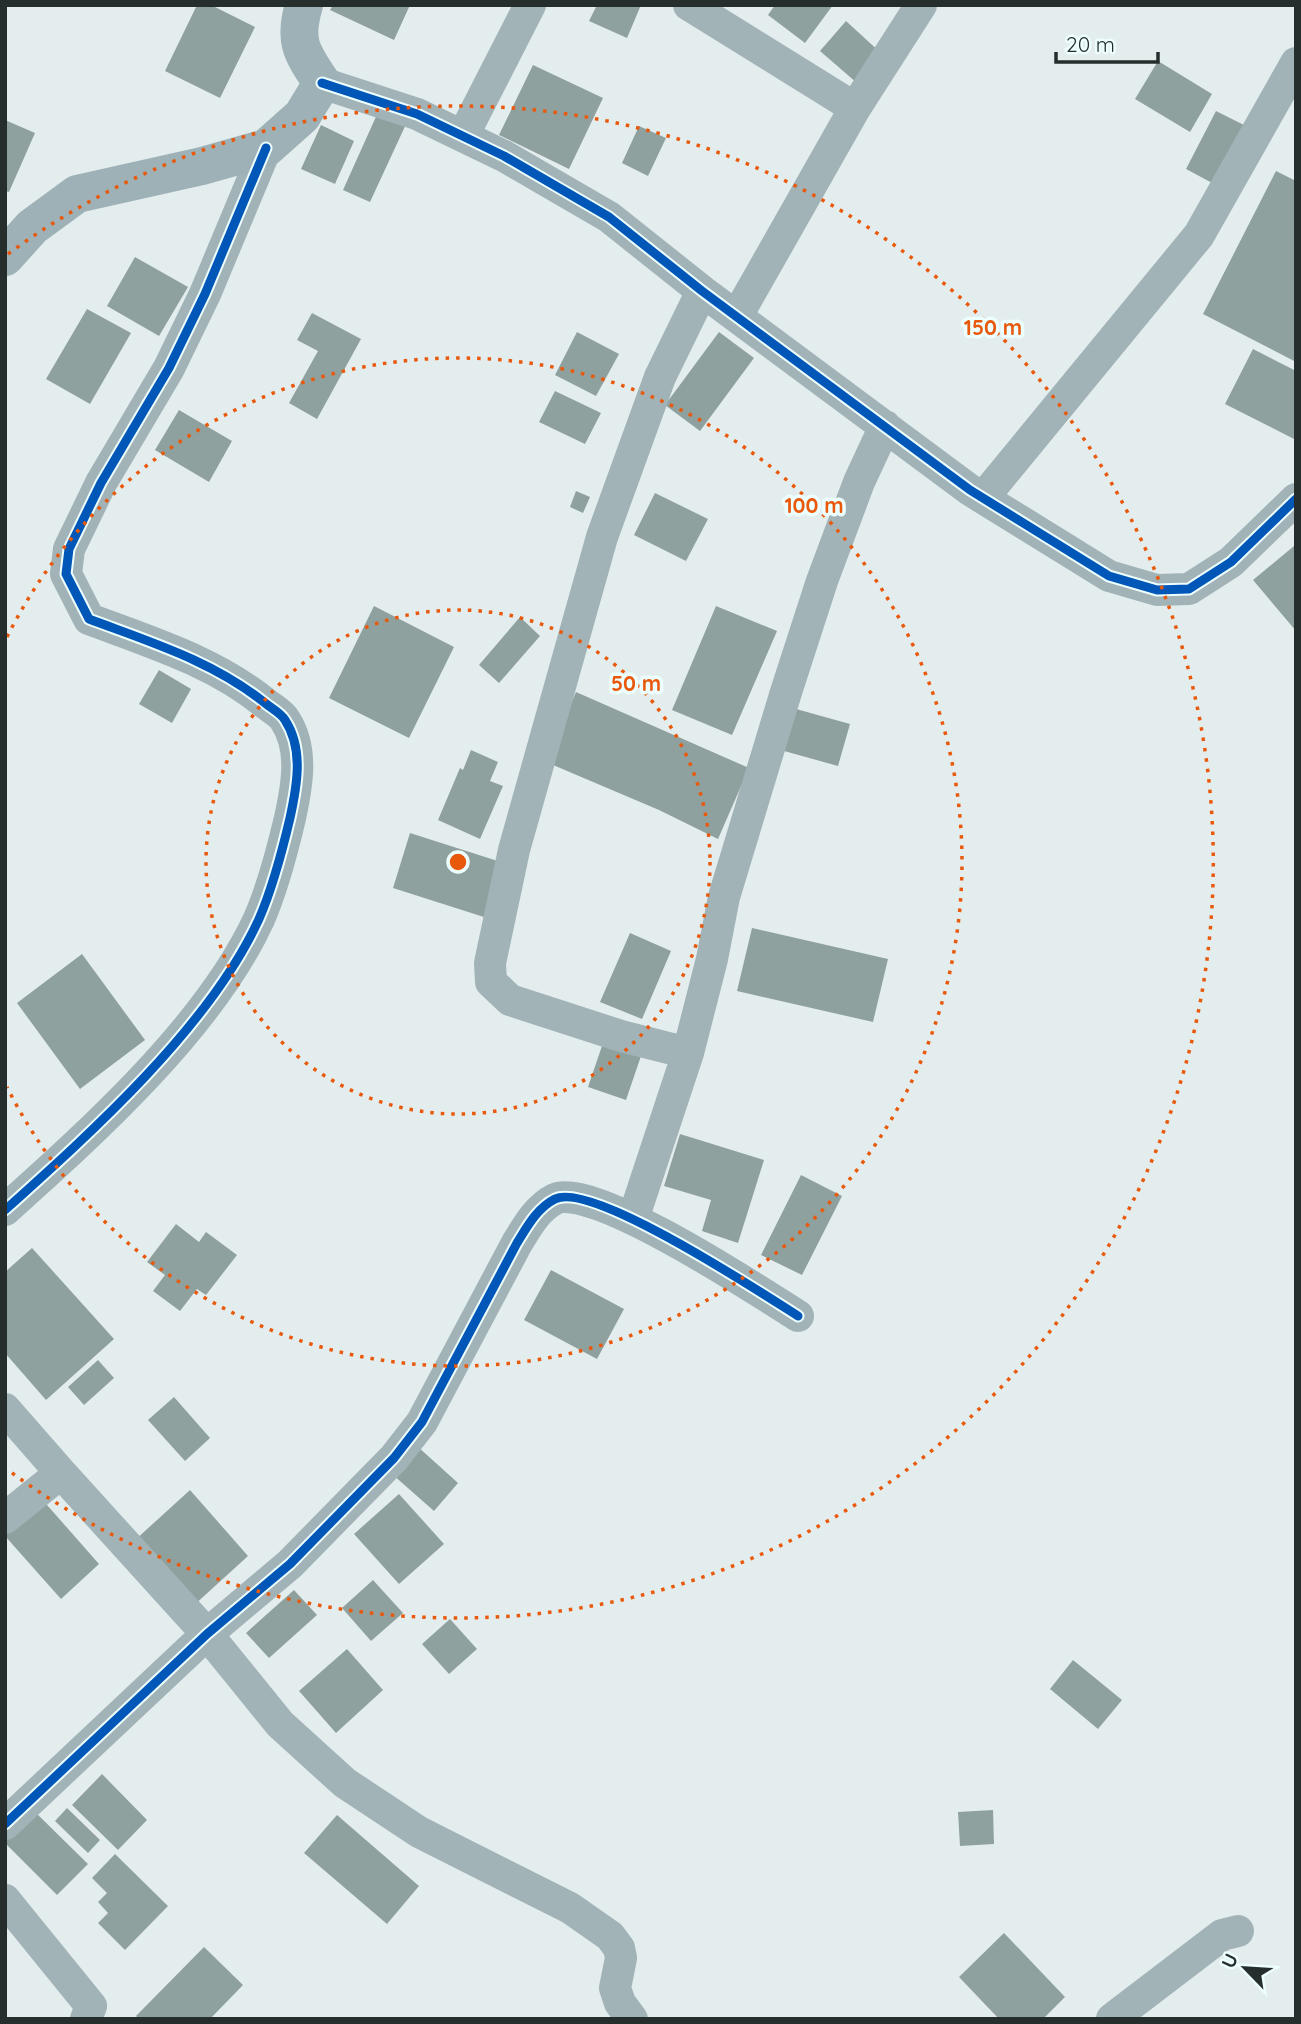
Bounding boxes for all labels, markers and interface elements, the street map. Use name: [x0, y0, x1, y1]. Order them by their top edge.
scale bar: [1056, 21, 1158, 65]
text: 20 m: [1066, 31, 1115, 57]
text: 150 m: [964, 314, 1022, 340]
text: 100 m: [784, 492, 844, 518]
text: 50 m: [611, 670, 661, 696]
centre of rings: [446, 850, 470, 874]
north arrow: [1210, 1933, 1280, 2003]
text: U: [1216, 1950, 1243, 1972]

